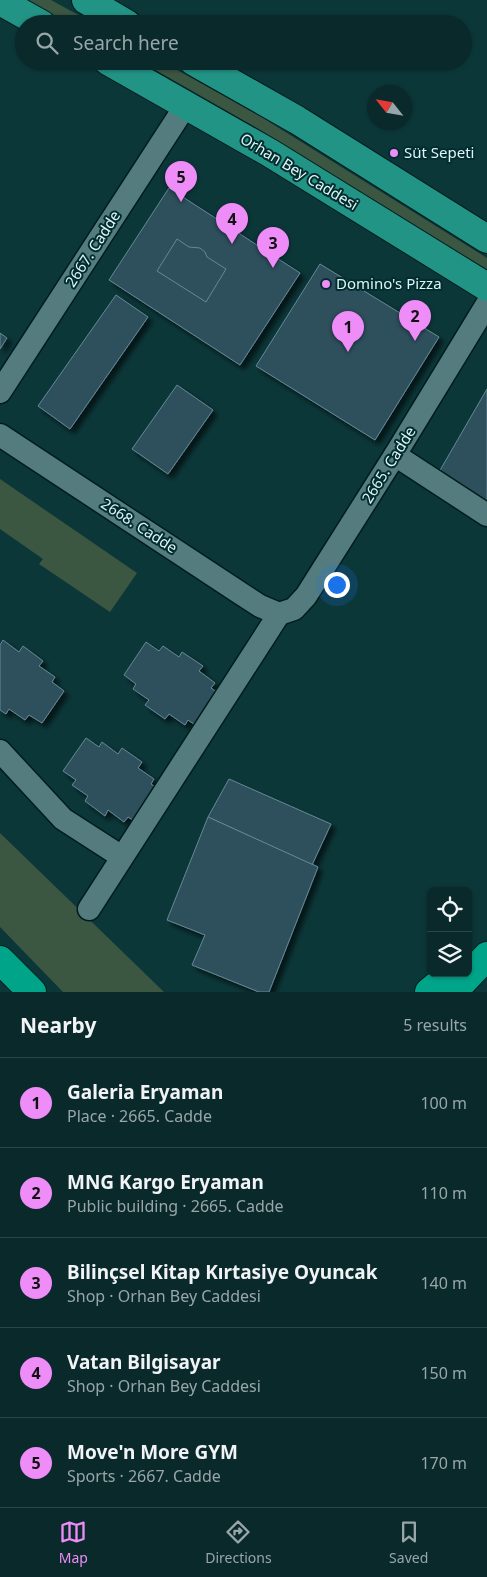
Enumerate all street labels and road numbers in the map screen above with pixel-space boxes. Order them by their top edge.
street label: Orhan Bey Caddesi [237,128,362,214]
street label: 2667. Cadde [60,207,124,290]
street label: 2665. Cadde [357,422,420,507]
street label: 2668. Cadde [98,493,181,557]

